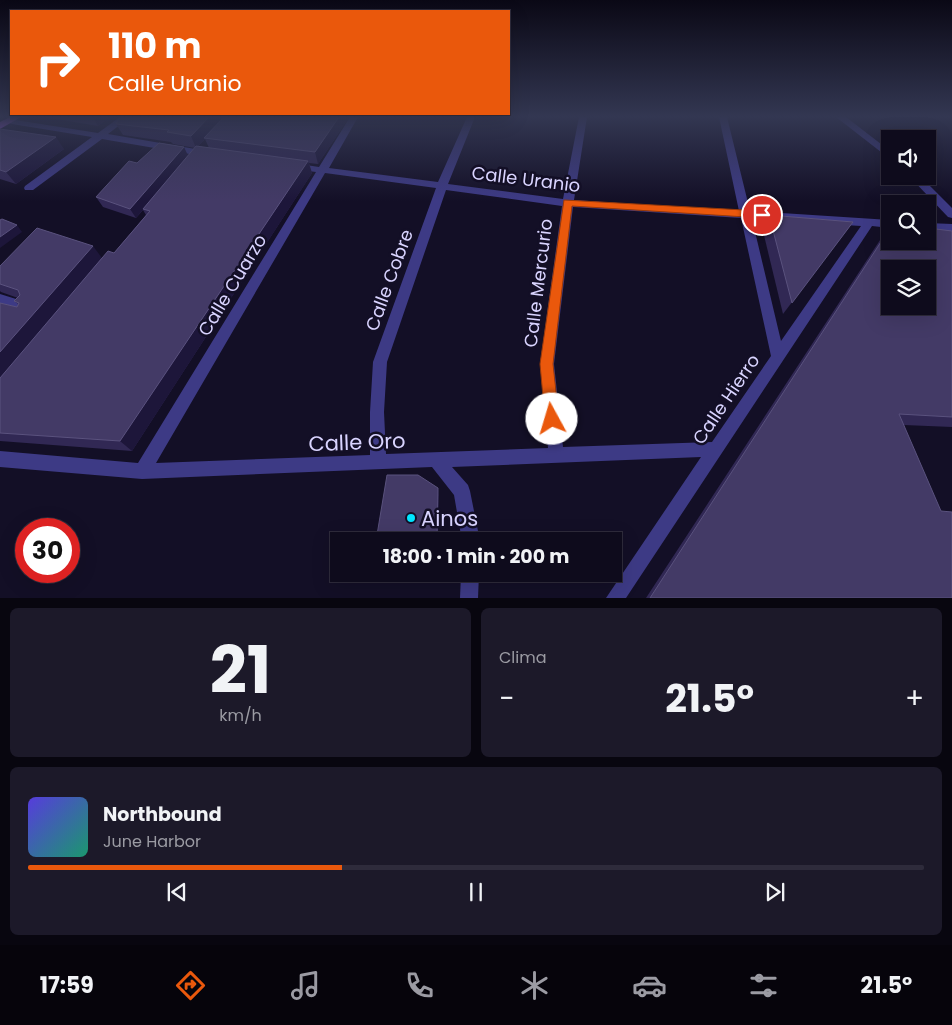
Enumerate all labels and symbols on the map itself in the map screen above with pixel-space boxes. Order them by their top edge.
street label: Calle Uranio [470,160,582,198]
pin [741,194,783,236]
street label: Calle Mercurio [518,217,558,349]
street label: Calle Cobre [359,226,419,334]
street label: Calle Cuarzo [192,229,272,341]
street label: Calle Hierro [687,349,765,449]
position arrow [525,392,577,444]
street label: Calle Oro [308,426,406,458]
place label: Ainos [421,504,478,533]
marker: Ainos [405,512,417,524]
speed limit sign: 30 [15,518,80,583]

